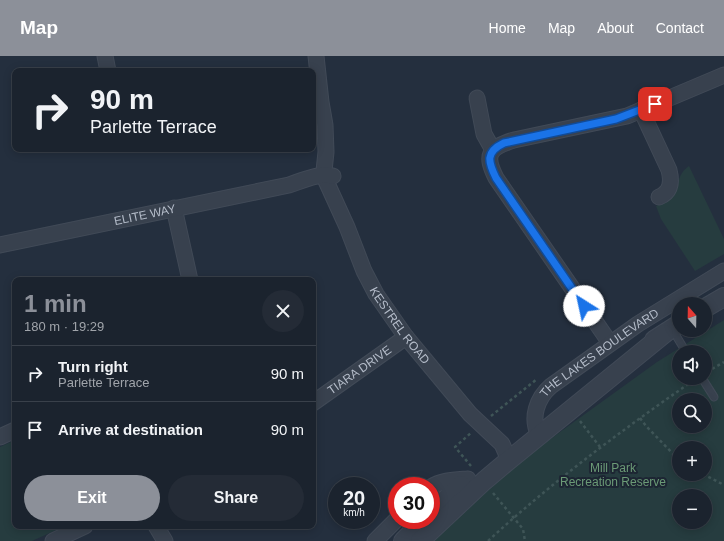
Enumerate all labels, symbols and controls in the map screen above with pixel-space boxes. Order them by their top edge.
text: Map [20,17,58,38]
text: Home [489,20,526,36]
text: Map [548,20,575,36]
text: About [597,20,634,36]
text: Contact [656,20,704,36]
icon: right [24,84,76,136]
text: 90 m [90,84,154,115]
pin [638,87,672,121]
icon: arrive [644,93,666,115]
text: Parlette Terrace [90,117,217,137]
street label: ELITE WAY [113,202,177,228]
street label: KESTREL ROAD [367,285,433,367]
position arrow [563,285,605,327]
text: 1 min [24,290,87,317]
button: close [262,290,304,332]
north arrow [672,297,712,337]
map controls [672,297,712,529]
street label: THE LAKES BOULEVARD [537,306,662,400]
text: 180 m · 19:29 [24,319,104,334]
street label: TIARA DRIVE [325,343,394,397]
button: sound [672,345,712,385]
text: Turn right [58,358,128,375]
icon: right [24,363,46,385]
text: 90 m [271,365,304,382]
text: Parlette Terrace [58,375,150,390]
button: search [672,393,712,433]
icon: arrive [24,419,46,441]
text: Arrive at destination [58,421,203,438]
text: 90 m [271,421,304,438]
button: + [672,441,712,481]
park label: Mill Park Recreation Reserve [560,461,666,489]
button: Exit [24,475,160,521]
button: Share [168,475,304,521]
speed limit sign: 30 [388,477,440,529]
text: 20 [343,487,365,509]
button: − [672,489,712,529]
text: km/h [343,507,365,518]

